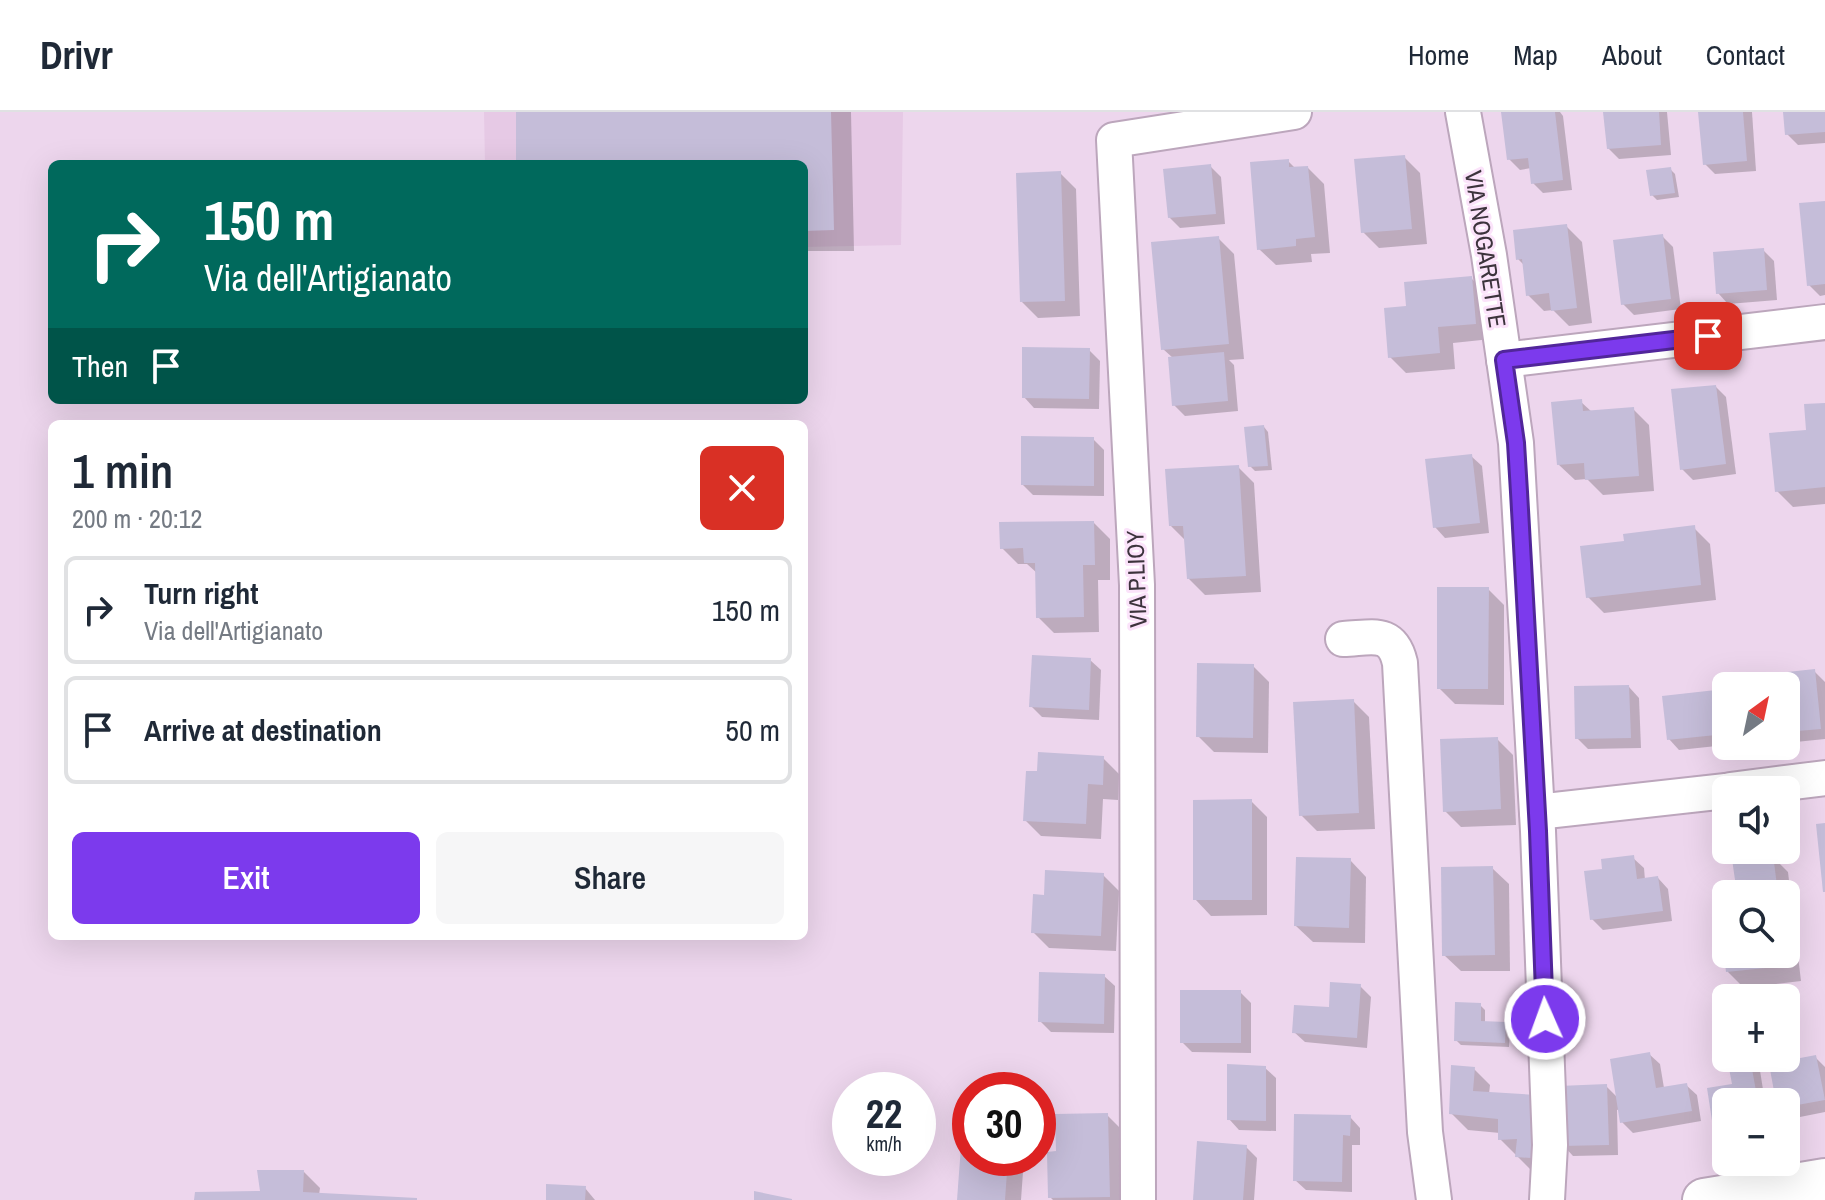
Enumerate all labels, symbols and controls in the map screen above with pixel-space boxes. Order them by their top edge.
text: Drivr [40,30,113,81]
text: Home [1408,36,1469,74]
text: Map [1513,36,1558,74]
text: About [1602,36,1662,74]
text: Contact [1706,36,1785,74]
street label: VIA NOGARETTE [1458,168,1514,330]
text: 150 m [204,182,334,257]
icon: right [72,192,176,296]
text: Via dell'Artigianato [204,254,452,302]
pin [1674,302,1742,370]
icon: arrive [1686,314,1730,358]
icon: arrive [144,344,188,388]
text: Then [72,346,128,386]
text: 1 min [72,438,173,503]
button: close [700,446,784,530]
text: 200 m · 20:12 [72,501,202,536]
street label: VIA P.LIOY [1118,530,1154,628]
text: Turn right [144,573,258,613]
icon: right [76,588,120,632]
text: 150 m [712,590,780,630]
text: Via dell'Artigianato [144,613,323,648]
north arrow [1712,672,1800,760]
map controls [1712,672,1800,1176]
icon: arrive [76,708,120,752]
text: Arrive at destination [144,710,382,750]
text: 50 m [725,710,780,750]
button: sound [1712,776,1800,864]
button: Exit [72,832,420,924]
button: Share [436,832,784,924]
button: search [1712,880,1800,968]
position arrow [1503,977,1587,1061]
button: + [1712,984,1800,1072]
speed limit sign: 30 [952,1072,1056,1176]
text: 22 [866,1087,902,1140]
button: − [1712,1088,1800,1176]
text: km/h [866,1130,902,1157]

